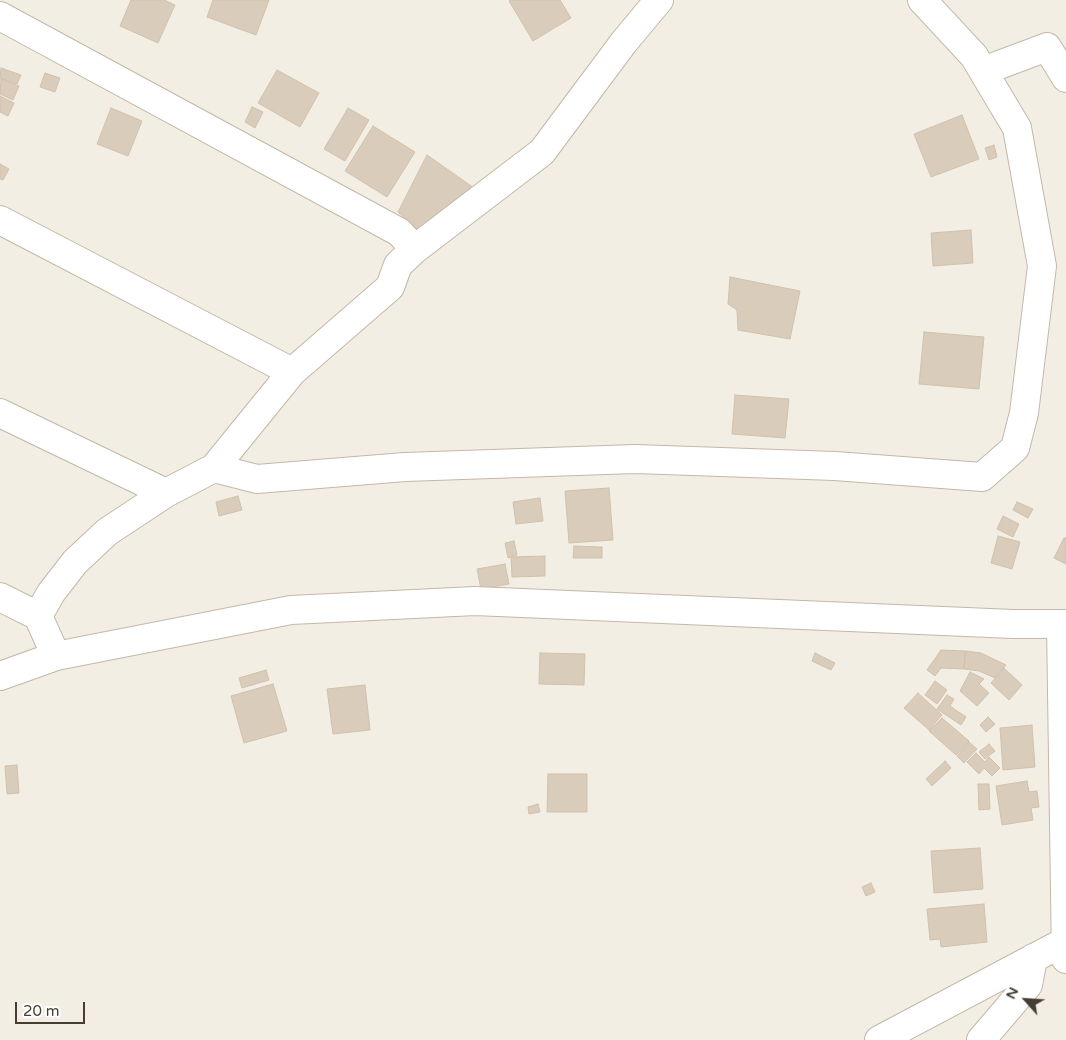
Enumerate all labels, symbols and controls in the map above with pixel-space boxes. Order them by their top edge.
north arrow [1001,975,1051,1025]
text: N [1002,984,1022,1002]
scale bar [18,992,88,1024]
text: 20 m [23,1002,60,1020]

